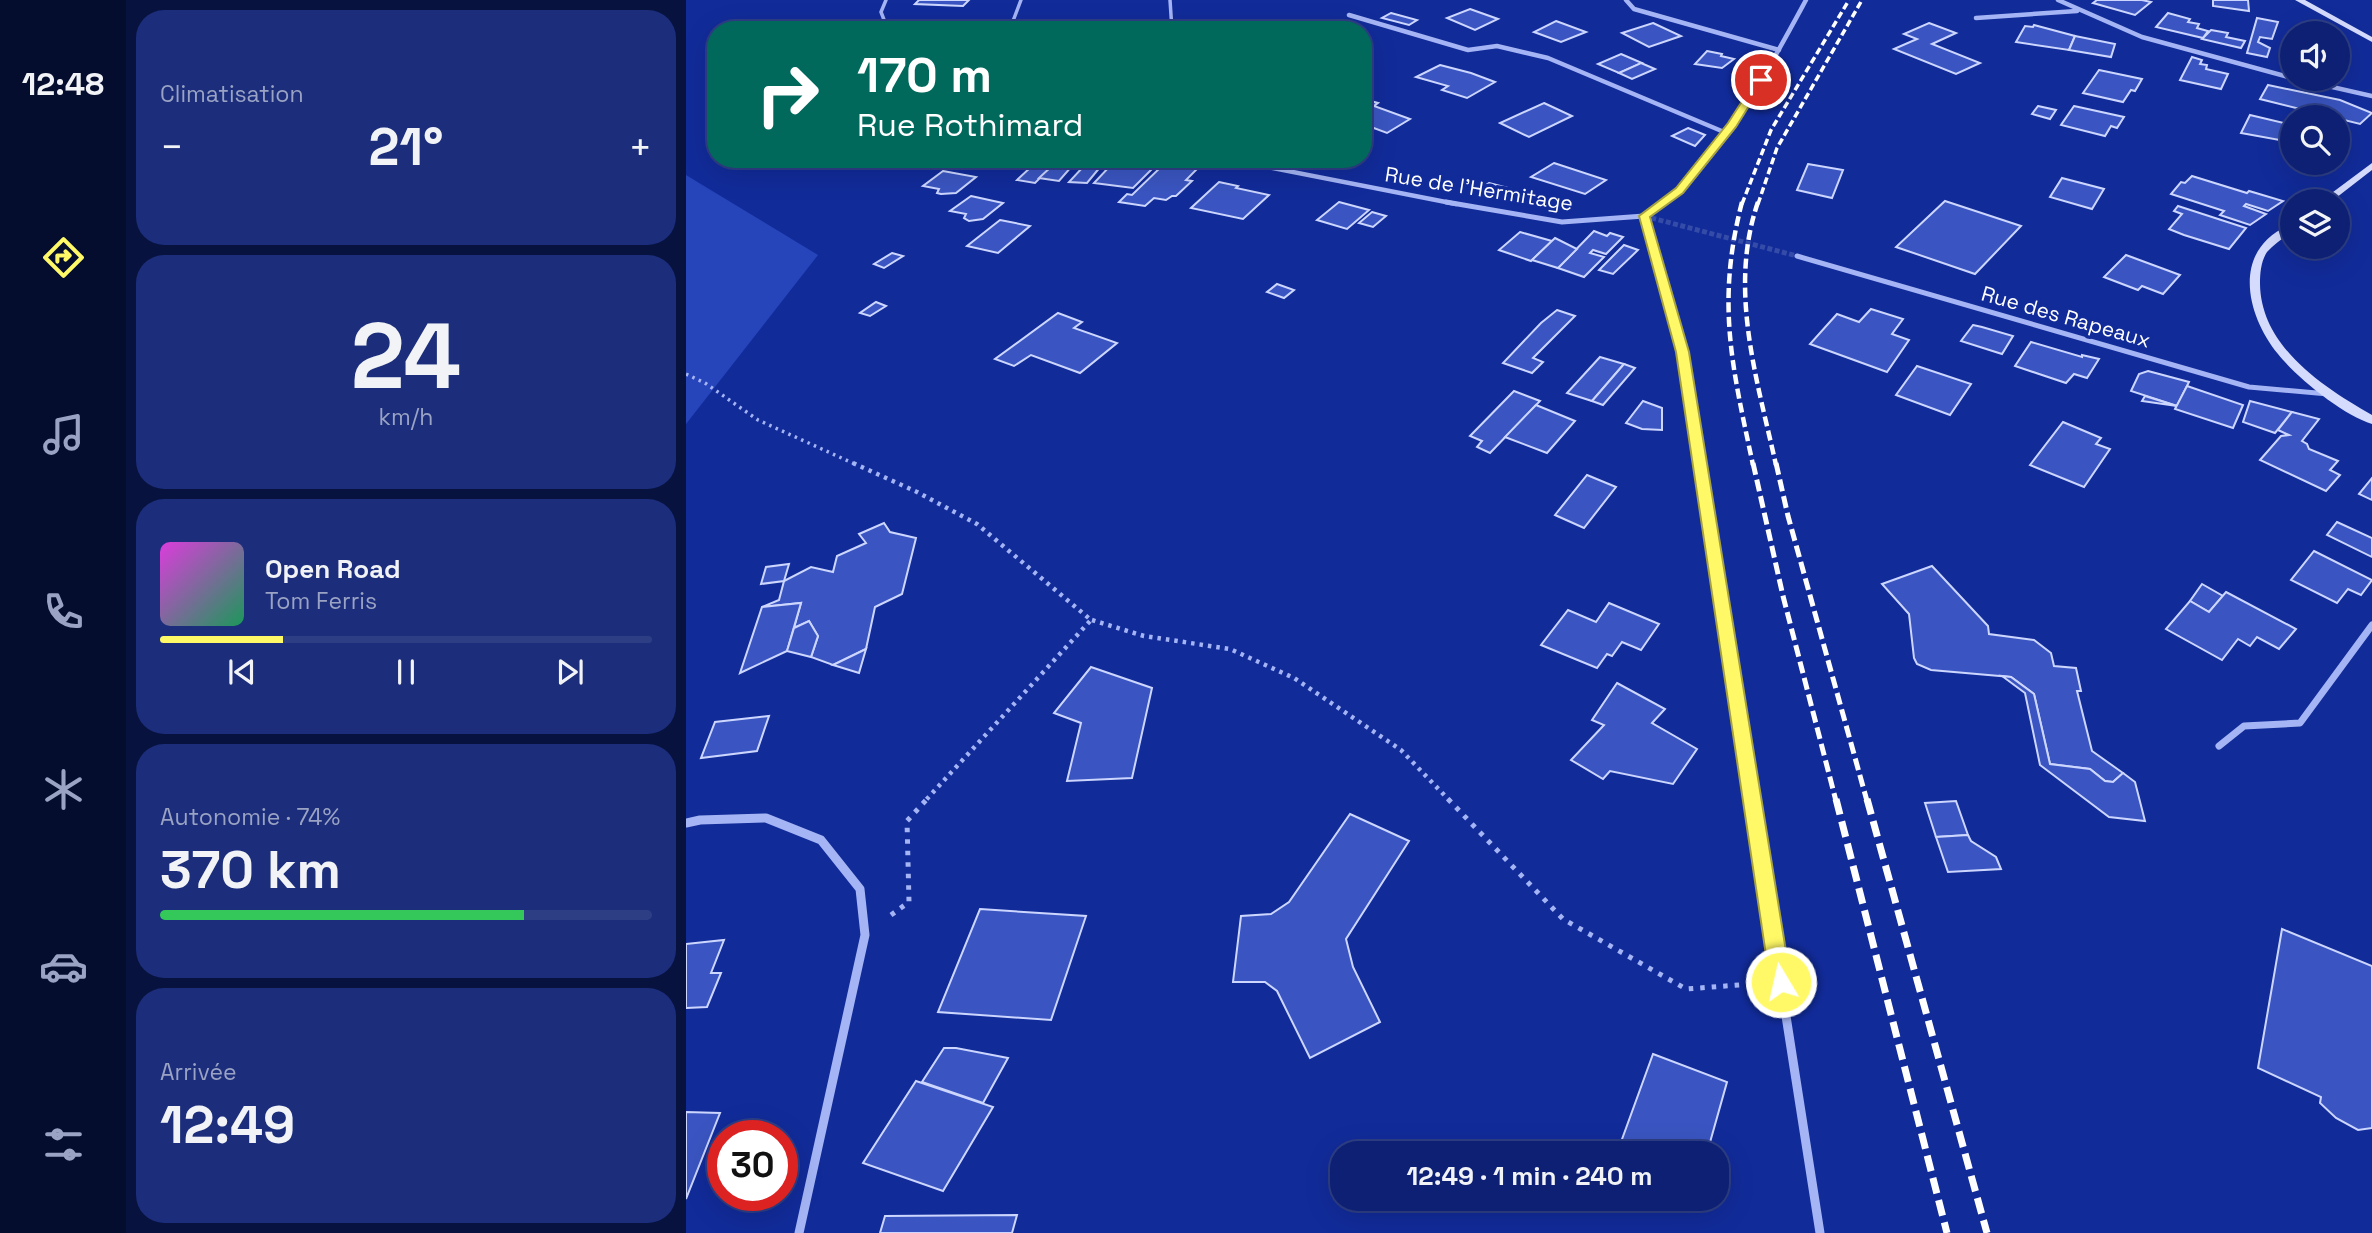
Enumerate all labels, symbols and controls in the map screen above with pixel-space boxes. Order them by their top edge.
map controls [2280,21,2350,259]
button: sound [2280,21,2350,91]
text: 170 m [857,44,992,106]
icon: right [742,49,833,140]
pin [1731,50,1791,110]
icon: arrive [1742,61,1780,99]
text: 12:48 [22,64,104,104]
text: Climatisation [160,79,304,109]
text: Rue Rothimard [857,105,1083,145]
button: search [2280,105,2350,175]
text: 21° [369,114,443,180]
text: − [160,123,184,171]
text: + [628,123,652,171]
street label: Rue de l'Hermitage [1383,160,1575,217]
button: layers [2280,189,2350,259]
icon: directions [39,233,88,282]
street label: Rue des Rapeaux [1978,279,2154,354]
text: 24 [351,298,461,415]
text: km/h [379,402,433,432]
icon: music [39,410,88,459]
text: Open Road [265,552,401,586]
text: Tom Ferris [265,586,377,616]
icon: phone [39,587,88,636]
icon: previous [223,653,261,691]
icon: pause [387,653,425,691]
icon: next [551,653,589,691]
icon: climate [39,765,88,814]
text: Autonomie · 74% [160,802,340,832]
text: 370 km [160,837,341,903]
icon: car [39,942,88,991]
position arrow [1744,945,1818,1019]
text: Arrivée [160,1057,237,1087]
text: 12:49 [160,1092,295,1158]
icon: filters [39,1120,88,1169]
speed limit sign: 30 [707,1120,798,1211]
text: 12:49 · 1 min · 240 m [1406,1159,1653,1193]

